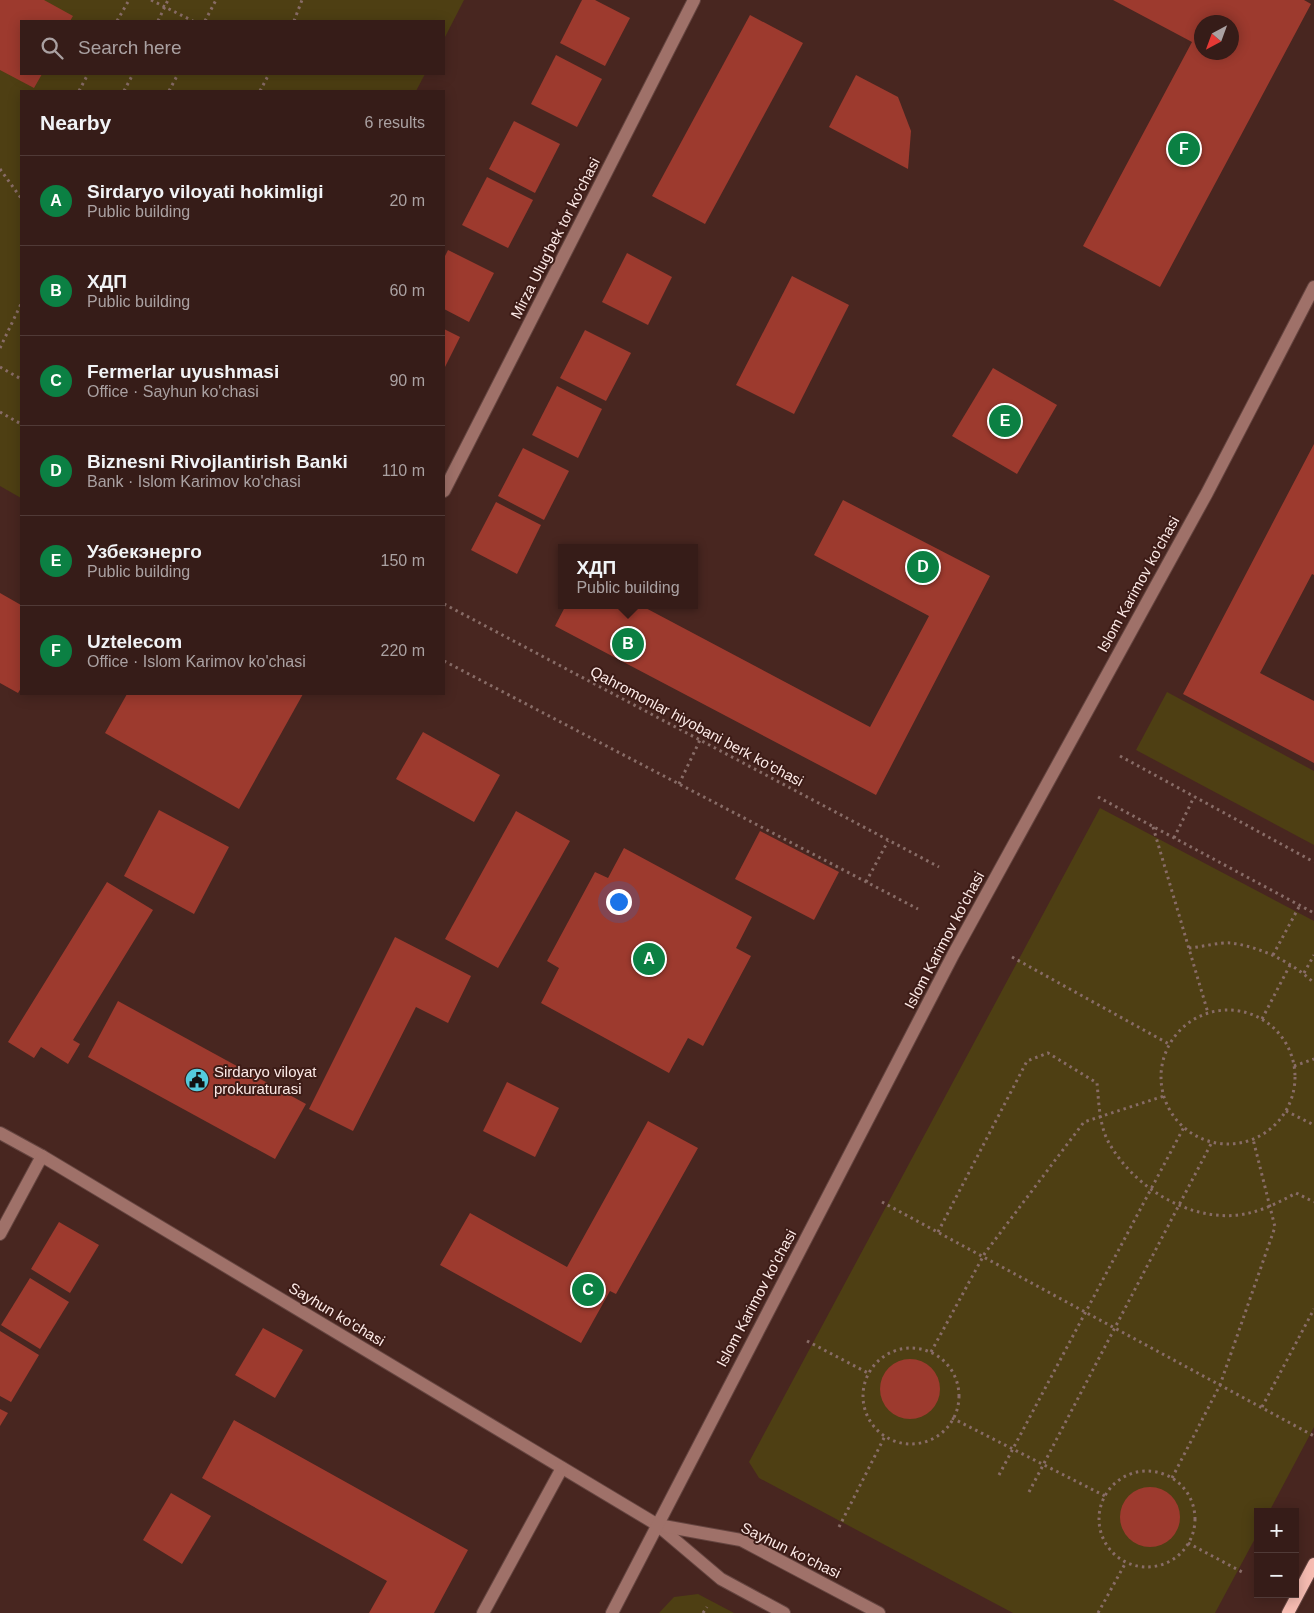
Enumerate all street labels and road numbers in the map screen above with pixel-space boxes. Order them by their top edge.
street label: Mirza Ulug'bek tor ko'chasi [507,155,603,321]
street label: Islom Karimov ko'chasi [1093,513,1183,655]
street label: Qahromonlar hiyobani berk ko'chasi [588,662,806,790]
street label: Islom Karimov ko'chasi [901,868,987,1012]
street label: Islom Karimov ko'chasi [713,1226,799,1370]
street label: Sayhun ko'chasi [286,1279,388,1349]
street label: Sayhun ko'chasi [738,1519,844,1581]

